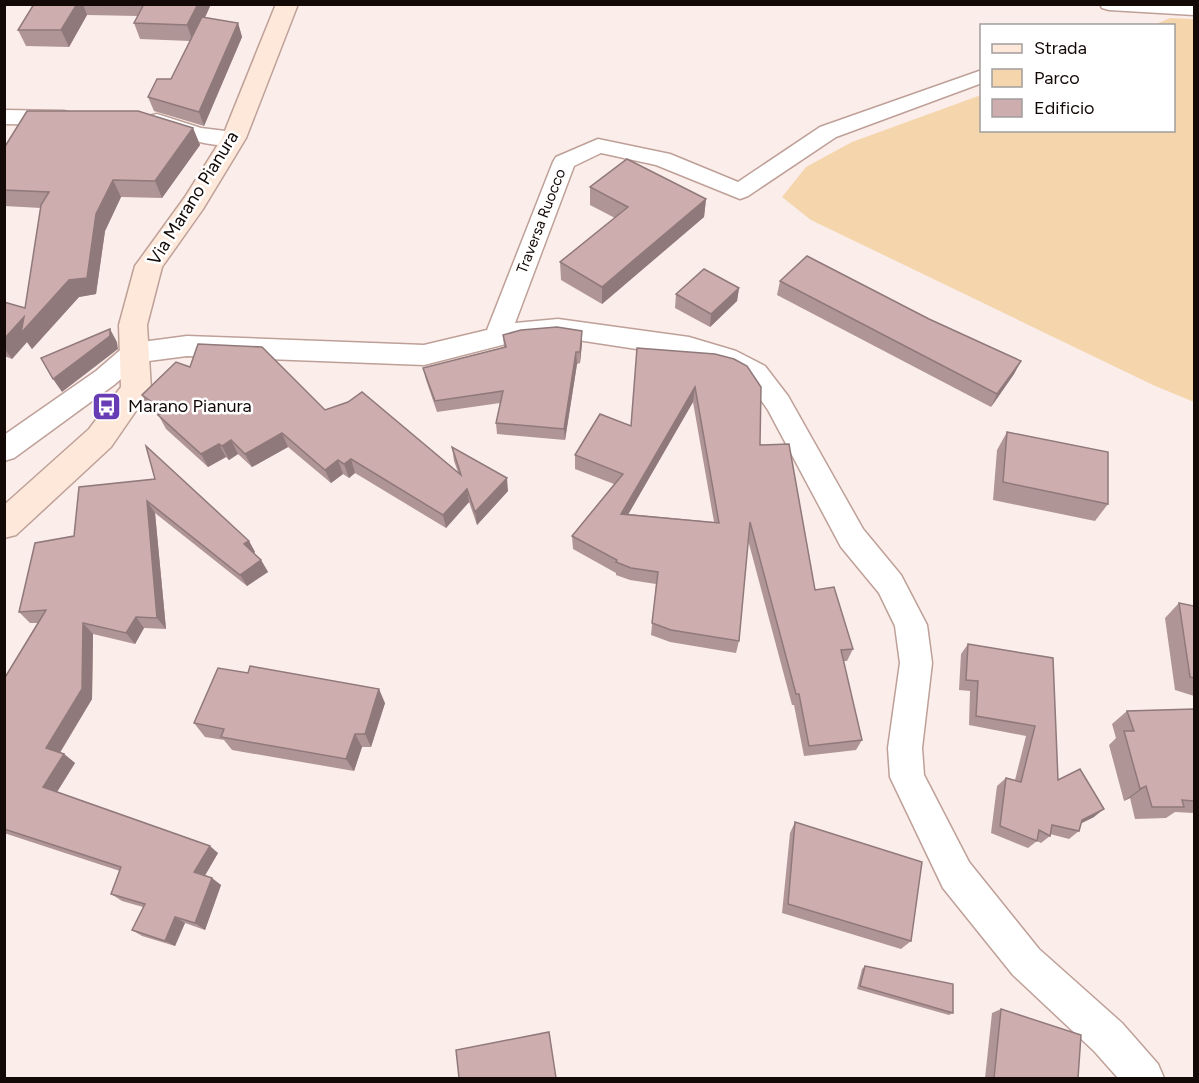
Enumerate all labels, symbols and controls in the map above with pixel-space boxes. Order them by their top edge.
legend [980,24,1175,132]
text: Strada [1034,37,1087,59]
text: Parco [1034,67,1080,89]
text: Edificio [1034,97,1095,119]
street label: Via Marano Pianura [143,127,243,269]
street label: Traversa Ruocco [513,166,569,276]
bus stop icon: Marano Pianura [91,390,123,422]
place label: Marano Pianura [128,395,252,417]

